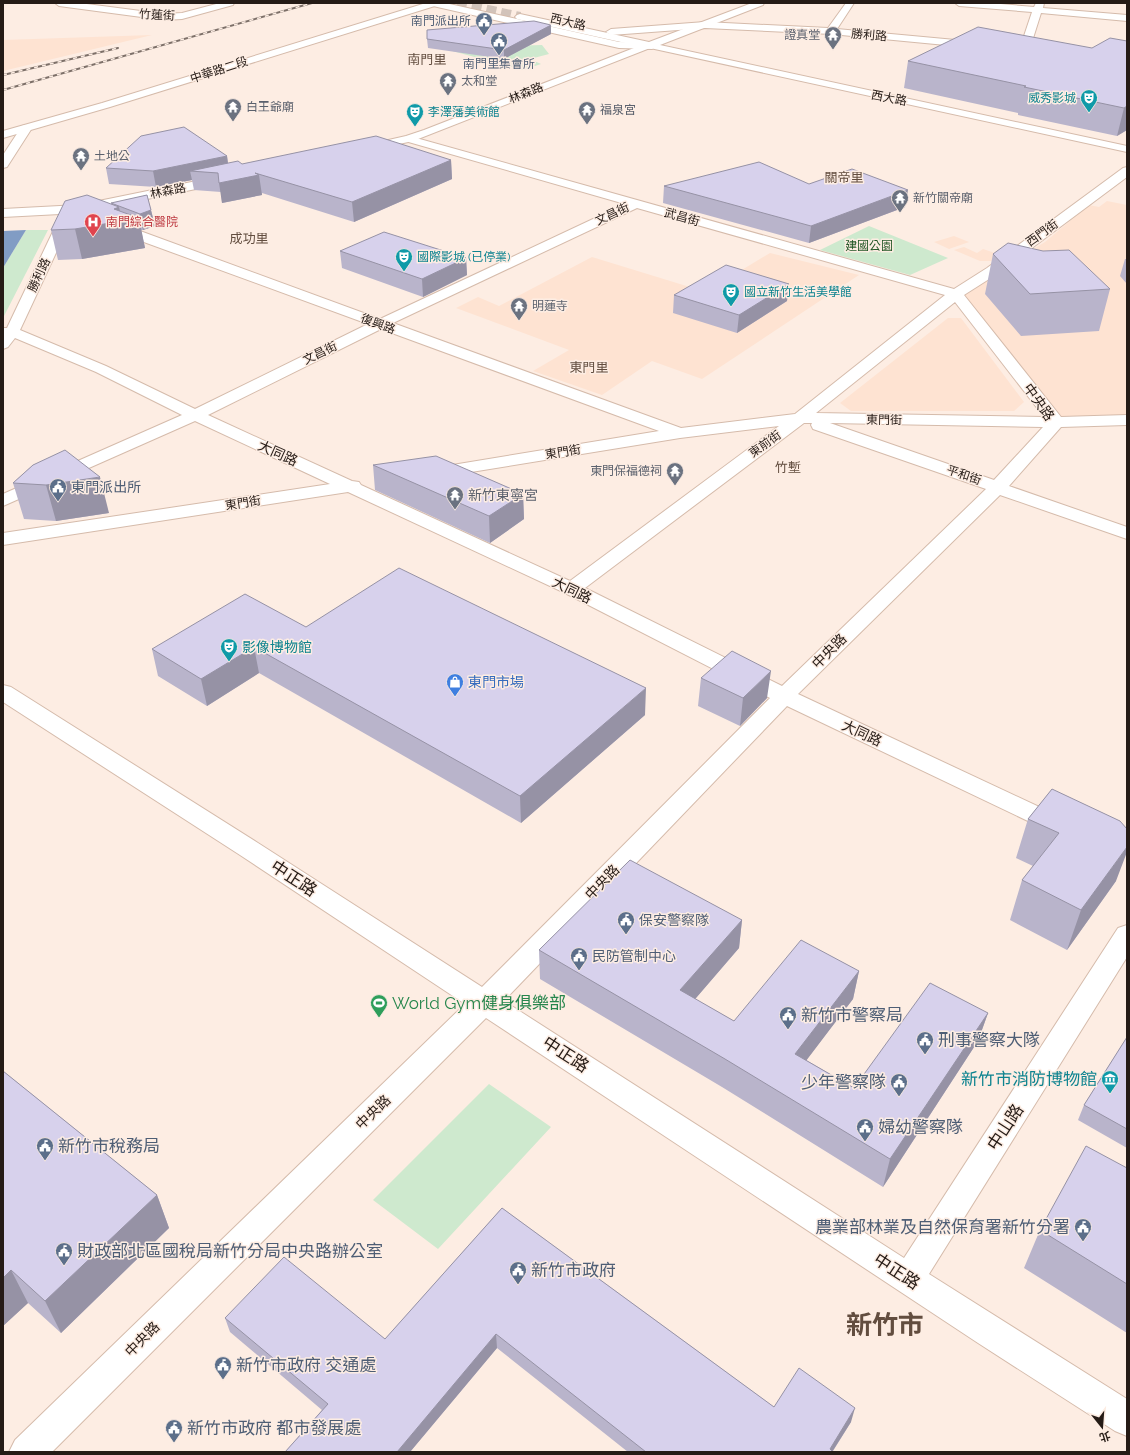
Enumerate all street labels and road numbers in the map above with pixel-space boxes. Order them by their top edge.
street label: 竹蓮街 [139,7,175,23]
street label: 西大路 [549,11,587,33]
street label: 勝利路 [850,26,888,44]
street label: 中華路二段 [188,54,250,86]
street label: 林森路 [507,80,545,106]
street label: 西大路 [870,88,908,108]
street label: 林森路 [149,181,187,201]
street label: 文昌街 [593,200,631,228]
street label: 武昌街 [663,205,701,229]
street label: 西門街 [1023,217,1061,249]
street label: 勝利路 [25,256,53,294]
street label: 復興路 [359,311,397,337]
street label: 文昌街 [301,339,339,367]
street label: 中央路 [1020,380,1058,424]
street label: 東門街 [866,413,902,427]
street label: 東前街 [746,428,784,460]
street label: 大同路 [256,437,300,469]
street label: 東門街 [544,442,582,462]
street label: 平和街 [945,463,983,487]
street label: 東門街 [224,493,262,513]
street label: 大同路 [550,574,594,606]
street label: 中央路 [808,630,850,672]
street label: 大同路 [840,717,884,749]
street label: 中正路 [267,856,321,900]
street label: 中央路 [582,861,622,903]
street label: 中正路 [539,1032,593,1076]
street label: 中央路 [352,1092,394,1132]
street label: 中山路 [983,1100,1027,1154]
street label: 中正路 [870,1249,924,1293]
street label: 中央路 [121,1318,163,1360]

